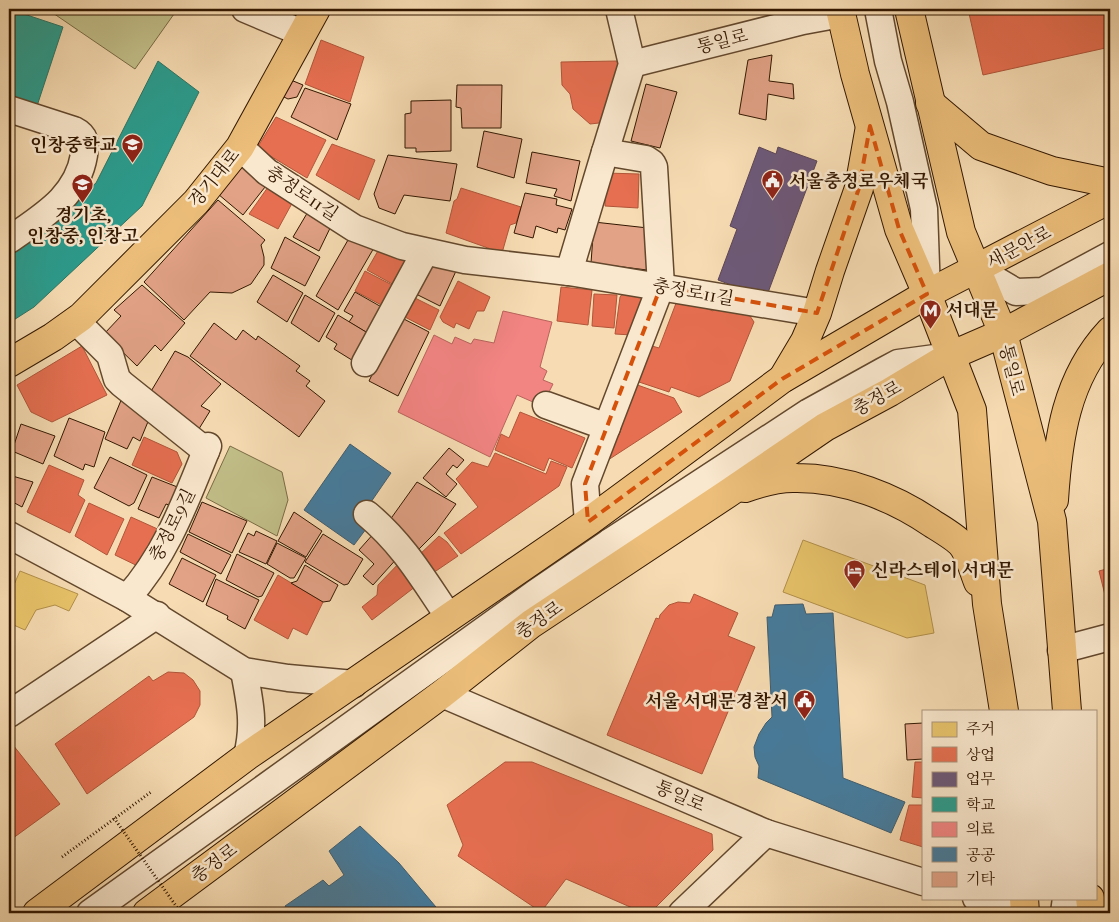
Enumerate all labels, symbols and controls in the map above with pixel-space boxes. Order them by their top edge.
street label: 통일로 [694,25,750,58]
school or university icon: 인창중학교 [121,133,145,164]
place label: 인창중학교 [30,135,118,156]
street label: 경기대로 [184,145,244,212]
street label: 충정로11길 [262,162,342,225]
public building icon: 서울충정로우체국 [761,169,785,200]
place label: 서울충정로우체국 [789,171,929,192]
school or university icon: 경기초, 인창중, 인창고 [71,173,95,204]
place label: 경기초, 인창중, 인창고 [27,205,140,247]
street label: 새문안로 [984,222,1055,273]
street label: 충정로11길 [651,275,735,310]
metro station icon: 서대문 [918,298,942,329]
place label: 서대문 [946,300,999,321]
street label: 통일로 [995,342,1028,398]
street label: 충정로 [849,377,905,420]
street label: 충정로9길 [145,485,200,565]
hotel icon: 신라스테이 서대문 [843,558,867,589]
place label: 신라스테이 서대문 [871,560,1015,581]
street label: 충정로 [512,597,567,644]
public building icon: 서울 서대문경찰서 [792,689,816,720]
place label: 서울 서대문경찰서 [645,691,788,712]
legend [922,710,1096,900]
text: 주거 [966,720,995,738]
text: 상업 [966,746,995,764]
text: 업무 [966,770,995,788]
street label: 통일로 [652,777,708,816]
text: 학교 [966,796,995,814]
text: 의료 [966,820,995,838]
street label: 충정로 [187,839,241,887]
text: 공공 [966,846,995,864]
text: 기타 [966,870,995,888]

